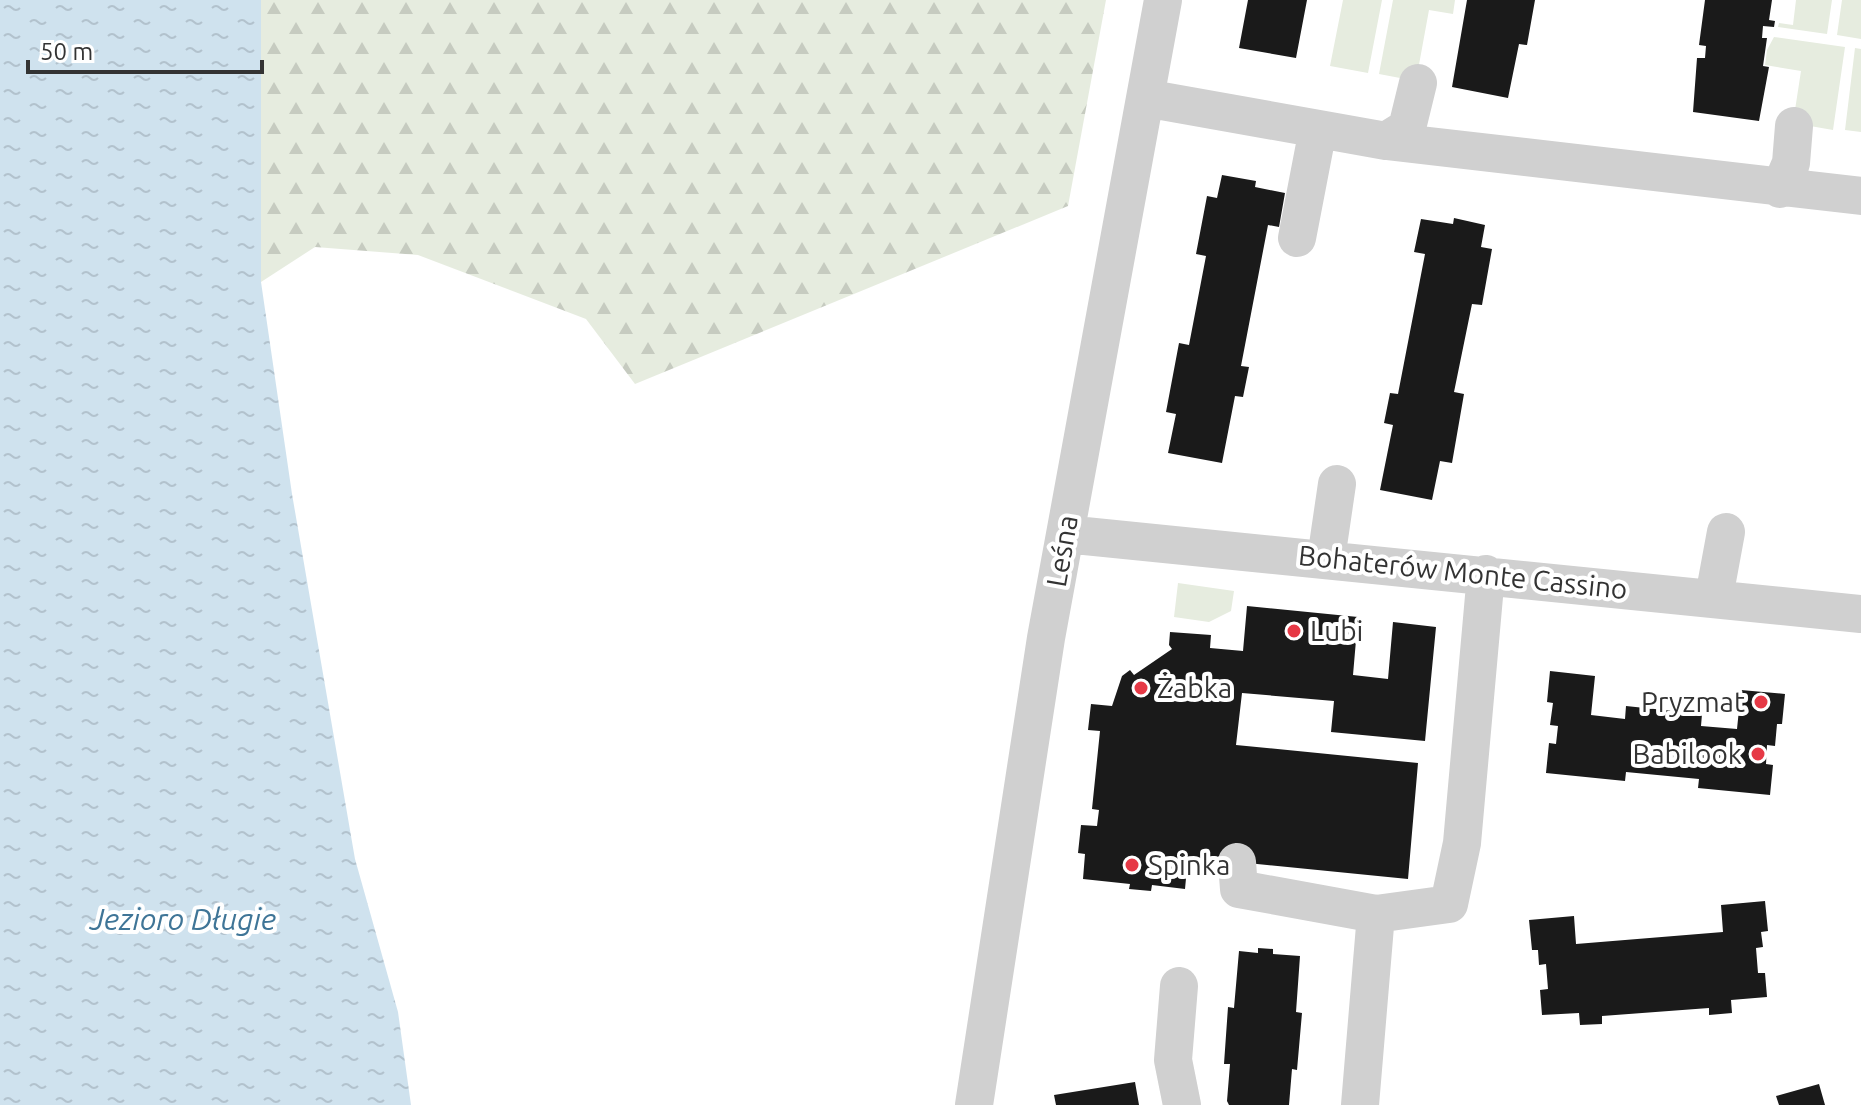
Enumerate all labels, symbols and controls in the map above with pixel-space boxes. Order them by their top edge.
scale bar [28,24,262,74]
text: 50 m [40,38,93,65]
street label: Leśna [1040,513,1083,589]
street label: Bohaterów Monte Cassino [1297,539,1629,604]
place label: Lubi [1310,615,1363,646]
marker: Lubi [1285,622,1303,640]
place label: Żabka [1157,672,1232,703]
marker: Żabka [1132,679,1150,697]
place label: Pryzmat [1641,686,1745,717]
marker: Pryzmat [1752,693,1770,711]
place label: Babilook [1632,738,1742,769]
marker: Babilook [1749,745,1767,763]
place label: Spinka [1148,849,1230,880]
marker: Spinka [1123,856,1141,874]
water label: Jezioro Długie [88,902,276,936]

